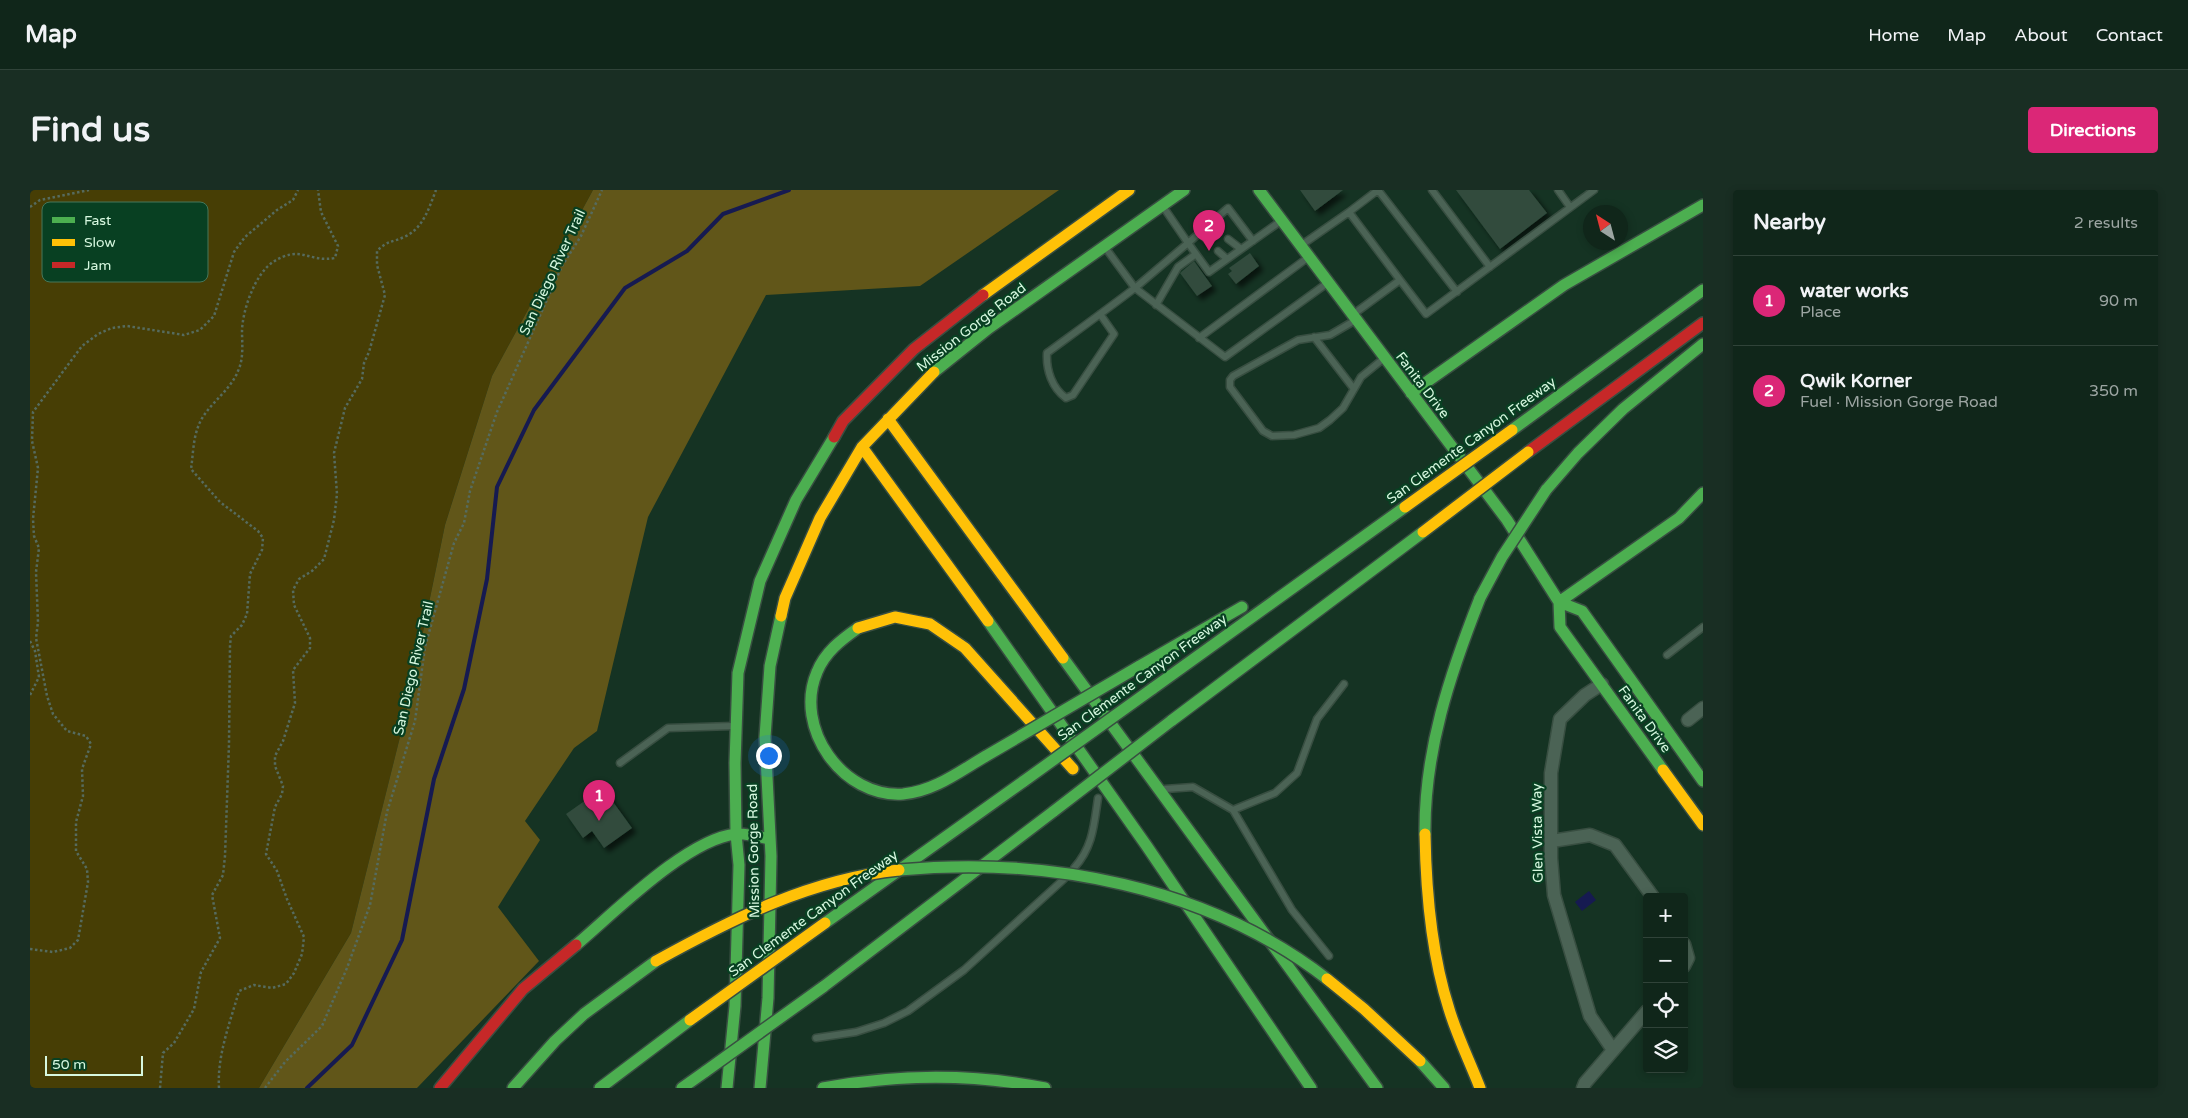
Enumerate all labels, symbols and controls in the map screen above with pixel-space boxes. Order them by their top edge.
text: Map [25,20,77,49]
text: Home [1868,24,1919,46]
text: Map [1947,24,1986,46]
text: About [2014,24,2068,46]
text: Contact [2096,24,2163,46]
button: Directions [2028,107,2158,153]
text: Find us [30,109,150,151]
legend [42,202,208,282]
north arrow [1583,205,1628,250]
street label: San Diego River Trail [516,207,589,338]
pin: 2 [1193,210,1225,251]
text: Nearby [1753,210,1826,235]
text: Fast [84,212,112,229]
text: 2 results [2074,213,2138,233]
text: Slow [84,234,116,251]
text: Jam [84,257,111,274]
street label: Mission Gorge Road [913,279,1029,375]
text: water works [1800,280,1909,302]
text: 1 [1764,291,1774,311]
text: 90 m [2099,291,2138,311]
text: Place [1800,302,1841,322]
street label: Fanita Drive [1392,349,1453,422]
text: Qwik Korner [1800,370,1912,392]
street label: San Clemente Canyon Freeway [1383,373,1560,508]
text: 2 [1764,381,1774,401]
text: 350 m [2089,381,2138,401]
text: Fuel · Mission Gorge Road [1800,392,1998,412]
street label: San Diego River Trail [390,599,437,737]
street label: San Clemente Canyon Freeway [1054,610,1231,745]
street label: Fanita Drive [1615,682,1675,756]
your location [756,743,782,769]
pin: 1 [583,780,615,821]
street label: Glen Vista Way [1528,783,1547,883]
street label: Mission Gorge Road [744,784,763,918]
street label: San Clemente Canyon Freeway [725,846,902,981]
map controls [1643,893,1688,1073]
button: + [1643,893,1688,938]
button: − [1643,938,1688,983]
button: locate [1643,983,1688,1028]
button: layers [1643,1028,1688,1073]
scale bar [45,1053,142,1076]
text: 50 m [52,1056,86,1073]

